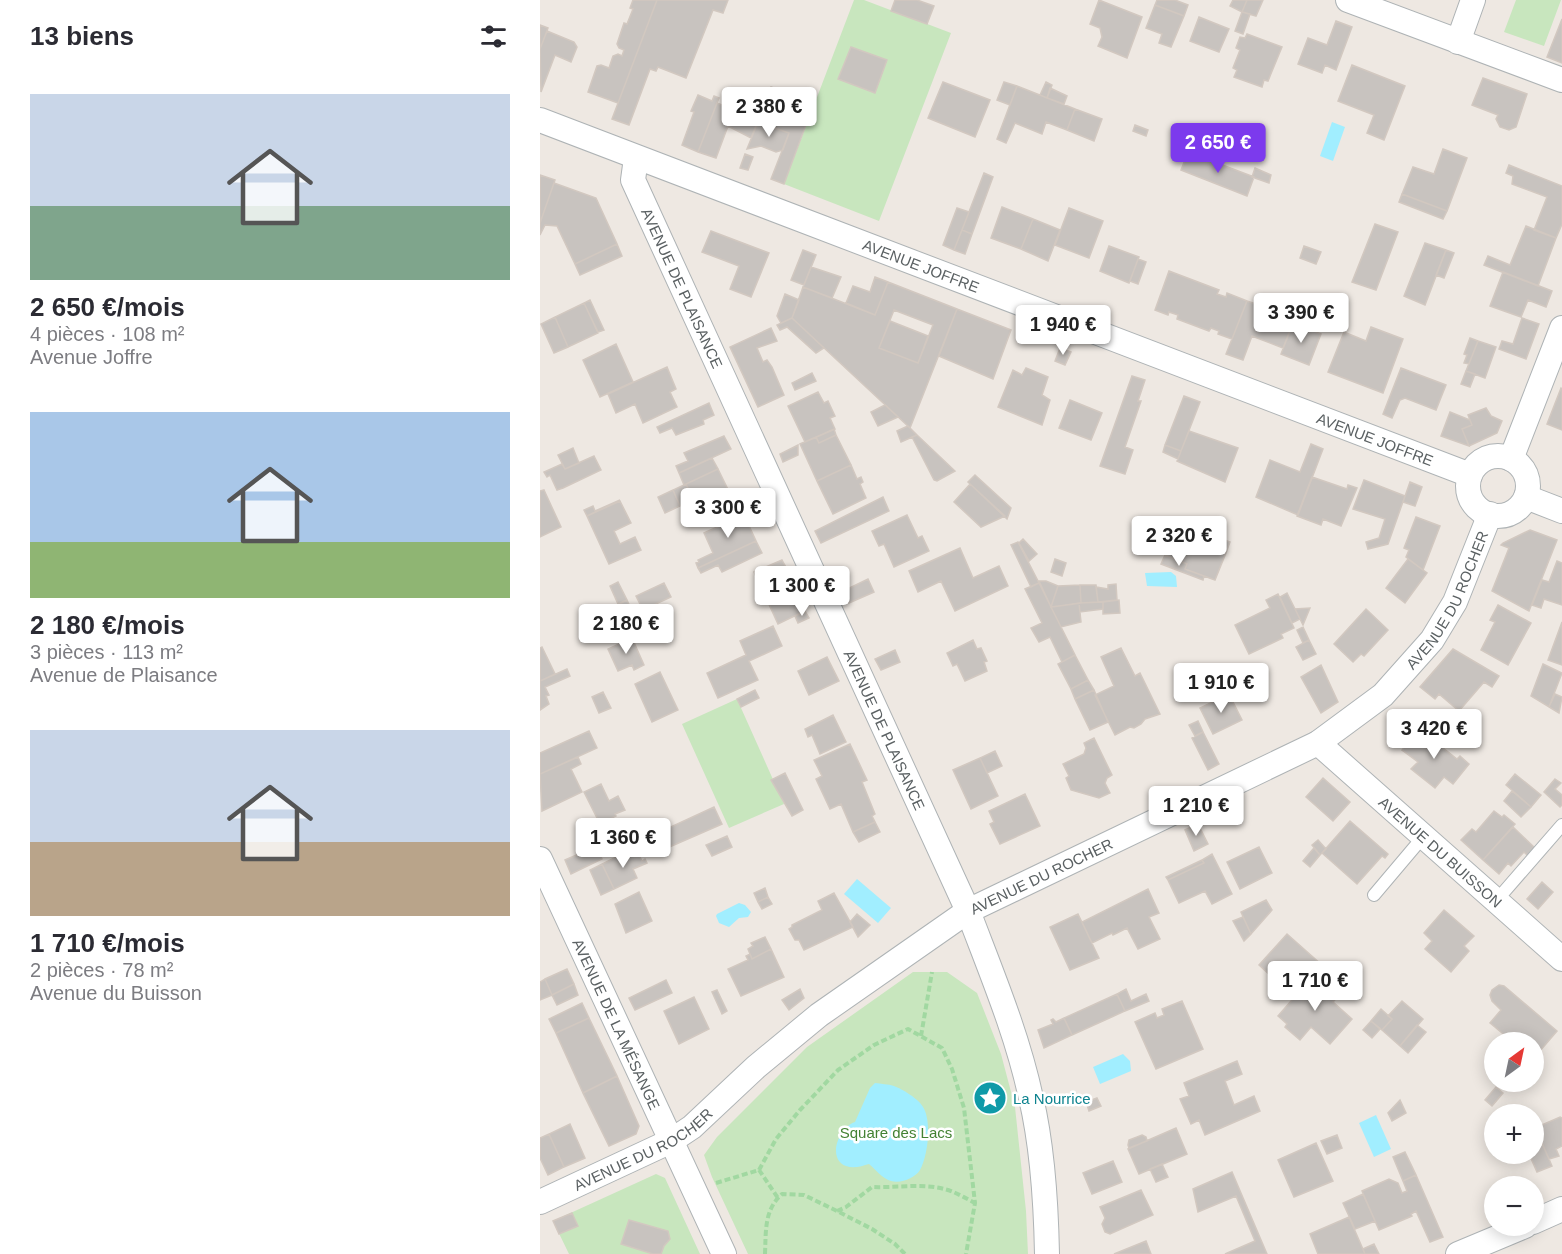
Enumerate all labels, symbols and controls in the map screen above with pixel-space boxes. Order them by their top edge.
icon: filters [477,20,510,53]
text: 13 biens [30,21,134,51]
pin: 2 380 € [714,87,824,138]
text: 2 380 € [736,95,802,117]
pin: 2 650 € [1163,123,1273,174]
text: 2 650 € [1185,131,1251,153]
icon: home [216,133,324,241]
street label: AVENUE DE PLAISANCE [638,205,726,371]
street label: AVENUE JOFFRE [861,236,982,295]
text: 2 650 €/mois [30,292,185,322]
pin: 3 390 € [1246,293,1356,344]
text: 3 390 € [1268,301,1334,323]
pin: 1 940 € [1008,305,1118,356]
text: 1 940 € [1030,313,1096,335]
text: 4 pièces · 108 m² [30,323,185,345]
text: Avenue Joffre [30,346,153,368]
street label: AVENUE JOFFRE [1315,409,1436,469]
icon: home [216,451,324,559]
pin: 3 300 € [673,488,783,539]
text: 3 300 € [695,496,761,518]
pin: 2 320 € [1124,516,1234,567]
text: 2 320 € [1146,524,1212,546]
street label: AVENUE DU ROCHER [1402,528,1491,672]
pin: 1 300 € [747,566,857,617]
text: 1 300 € [769,574,835,596]
pin: 2 180 € [571,604,681,655]
text: 2 180 €/mois [30,610,185,640]
text: 2 180 € [593,612,659,634]
text: 3 pièces · 113 m² [30,641,183,663]
street label: AVENUE DE PLAISANCE [841,647,929,812]
pin: 1 910 € [1166,663,1276,714]
text: Avenue de Plaisance [30,664,218,686]
text: 1 910 € [1188,671,1254,693]
pin: 3 420 € [1379,709,1489,760]
text: 3 420 € [1401,717,1467,739]
icon: home [216,769,324,877]
pin: 1 210 € [1141,786,1251,837]
street label: AVENUE DU BUISSON [1376,793,1506,911]
text: 1 210 € [1163,794,1229,816]
pin: 1 360 € [568,818,678,869]
text: 1 360 € [590,826,656,848]
street label: AVENUE DU ROCHER [967,834,1115,917]
text: 1 710 €/mois [30,928,185,958]
street label: AVENUE DE LA MÉSANGE [570,936,664,1112]
text: 2 pièces · 78 m² [30,959,173,981]
pin: 1 710 € [1260,961,1370,1012]
text: 1 710 € [1282,969,1348,991]
text: Avenue du Buisson [30,982,202,1004]
north arrow [1484,1032,1544,1092]
map controls [1484,1032,1544,1236]
place icon: La Nourrice [972,1080,1008,1116]
place label: La Nourrice [1013,1090,1091,1107]
street label: AVENUE DU ROCHER [571,1104,716,1194]
button: + [1484,1104,1544,1164]
park label: Square des Lacs [840,1124,952,1141]
button: − [1484,1176,1544,1236]

